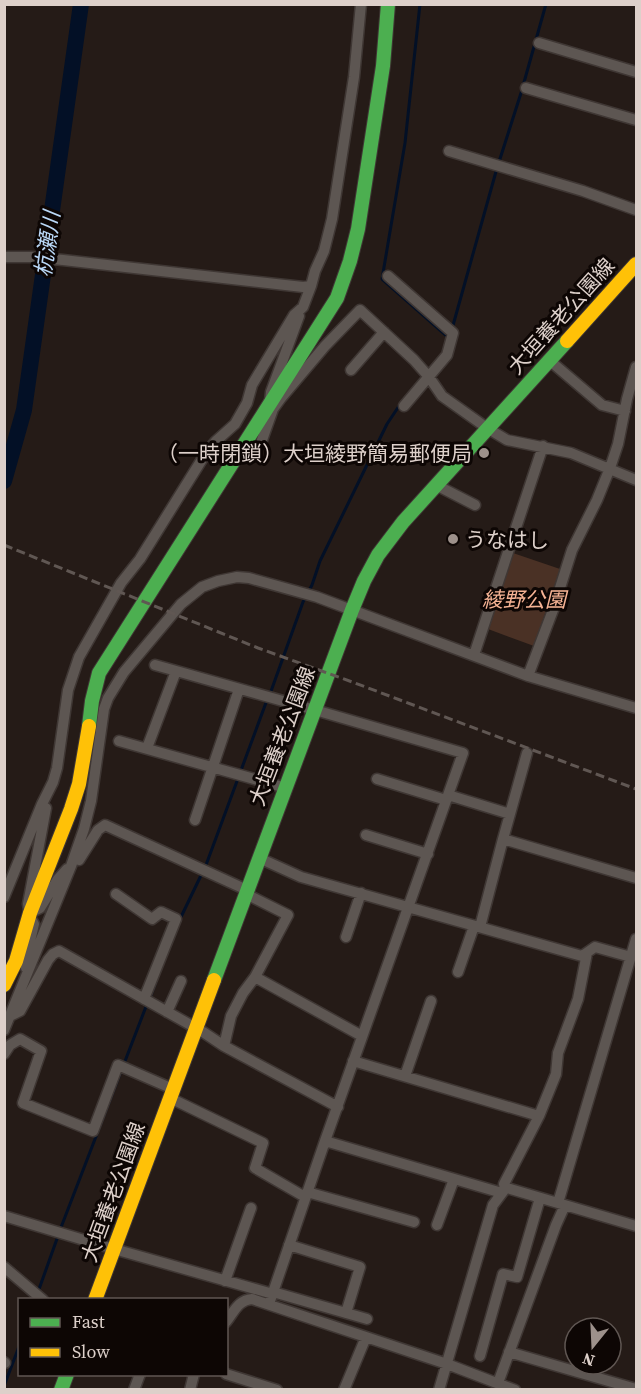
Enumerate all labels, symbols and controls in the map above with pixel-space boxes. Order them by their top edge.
water label: 杭瀬川 [28,207,67,279]
street label: 大垣養老公園線 [501,252,621,380]
place label: （一時閉鎖）大垣綾野簡易郵便局 [157,439,472,468]
marker: （一時閉鎖）大垣綾野簡易郵便局 [477,446,491,460]
place label: うなはし [465,525,549,554]
marker: うなはし [446,532,460,546]
park label: 綾野公園 [482,585,569,614]
street label: 大垣養老公園線 [242,662,322,810]
street label: 大垣養老公園線 [74,1118,152,1266]
legend [18,1298,228,1376]
text: Fast [72,1309,105,1334]
north arrow [563,1316,623,1376]
text: Slow [72,1339,110,1364]
text: N [579,1348,597,1373]

